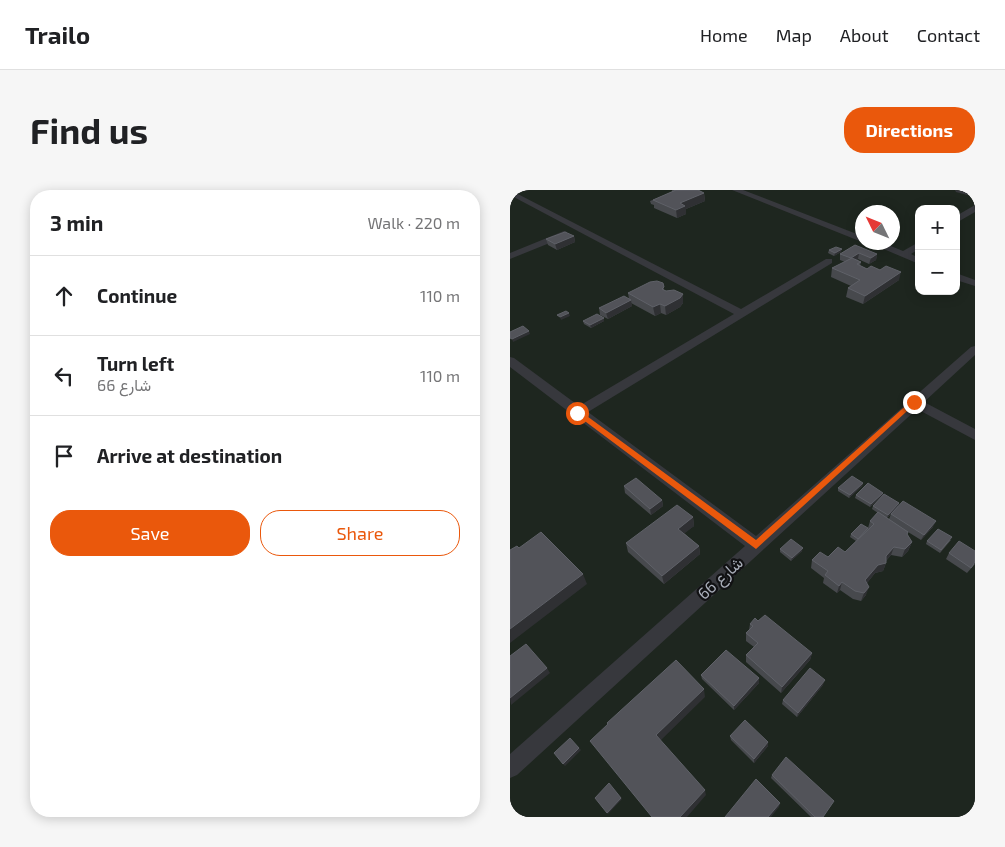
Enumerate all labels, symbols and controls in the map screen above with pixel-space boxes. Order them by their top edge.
text: Trailo [25,20,90,49]
text: Home [700,24,748,46]
text: Map [776,24,812,46]
text: About [840,24,889,46]
text: Contact [917,24,980,46]
button: Directions [844,107,975,153]
text: Find us [30,109,148,151]
north arrow [855,205,900,250]
map controls [915,205,960,295]
button: + [915,205,960,250]
text: 3 min [50,210,103,235]
text: Walk · 220 m [367,213,460,232]
button: − [915,250,960,295]
icon: ahead [50,282,78,310]
text: Continue [97,284,177,307]
text: 110 m [420,286,460,305]
text: Turn left [97,352,174,375]
icon: left [50,362,78,390]
text: 110 m [420,366,460,385]
text: شارع 66 [97,375,151,394]
route end [903,391,926,414]
route start [566,402,589,425]
icon: arrive [50,442,78,470]
text: Arrive at destination [97,444,282,467]
button: Save [50,510,250,556]
button: Share [260,510,460,556]
street label: شارع 66 [693,552,748,605]

